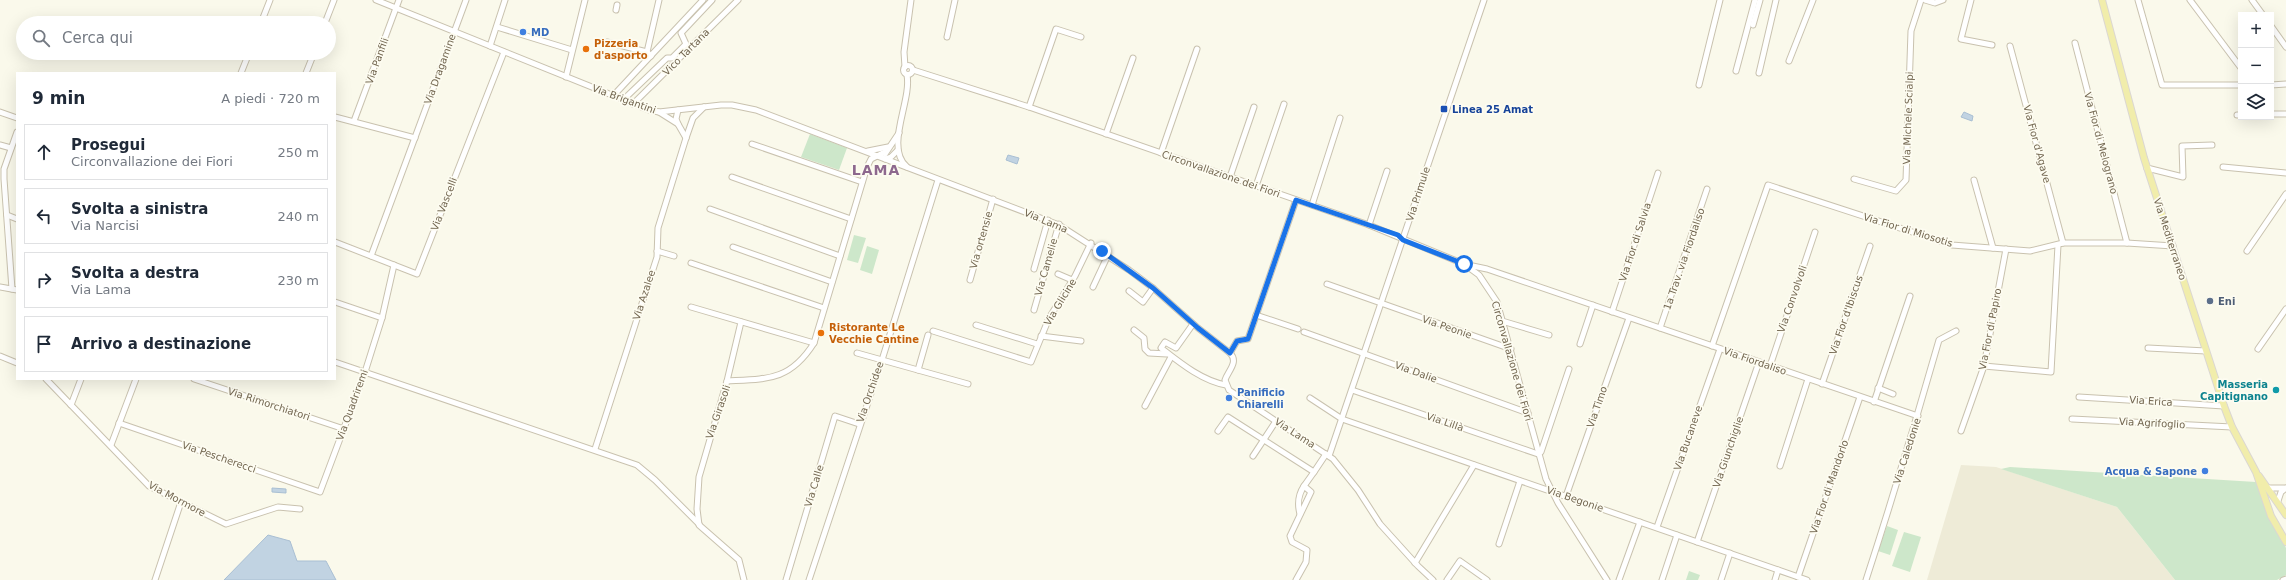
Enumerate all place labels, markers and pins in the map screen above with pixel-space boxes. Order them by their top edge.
marker: MD [518,27,528,37]
place label: MD [531,27,549,38]
place label: Pizzeria d'asporto [594,38,648,61]
marker: Pizzeria d'asporto [581,44,591,54]
marker: Linea 25 Amat [1439,104,1449,114]
place label: Linea 25 Amat [1452,104,1533,115]
marker: Eni [2205,296,2215,306]
place label: Eni [2218,296,2235,307]
place label: Ristorante Le Vecchie Cantine [829,322,919,345]
marker: Ristorante Le Vecchie Cantine [816,328,826,338]
place label: Masseria Capitignano [2200,379,2268,402]
marker: Masseria Capitignano [2271,385,2281,395]
place label: Panificio Chiarelli [1237,387,1285,410]
marker: Panificio Chiarelli [1224,393,1234,403]
place label: Acqua & Sapone [2105,466,2197,477]
marker: Acqua & Sapone [2200,466,2210,476]

